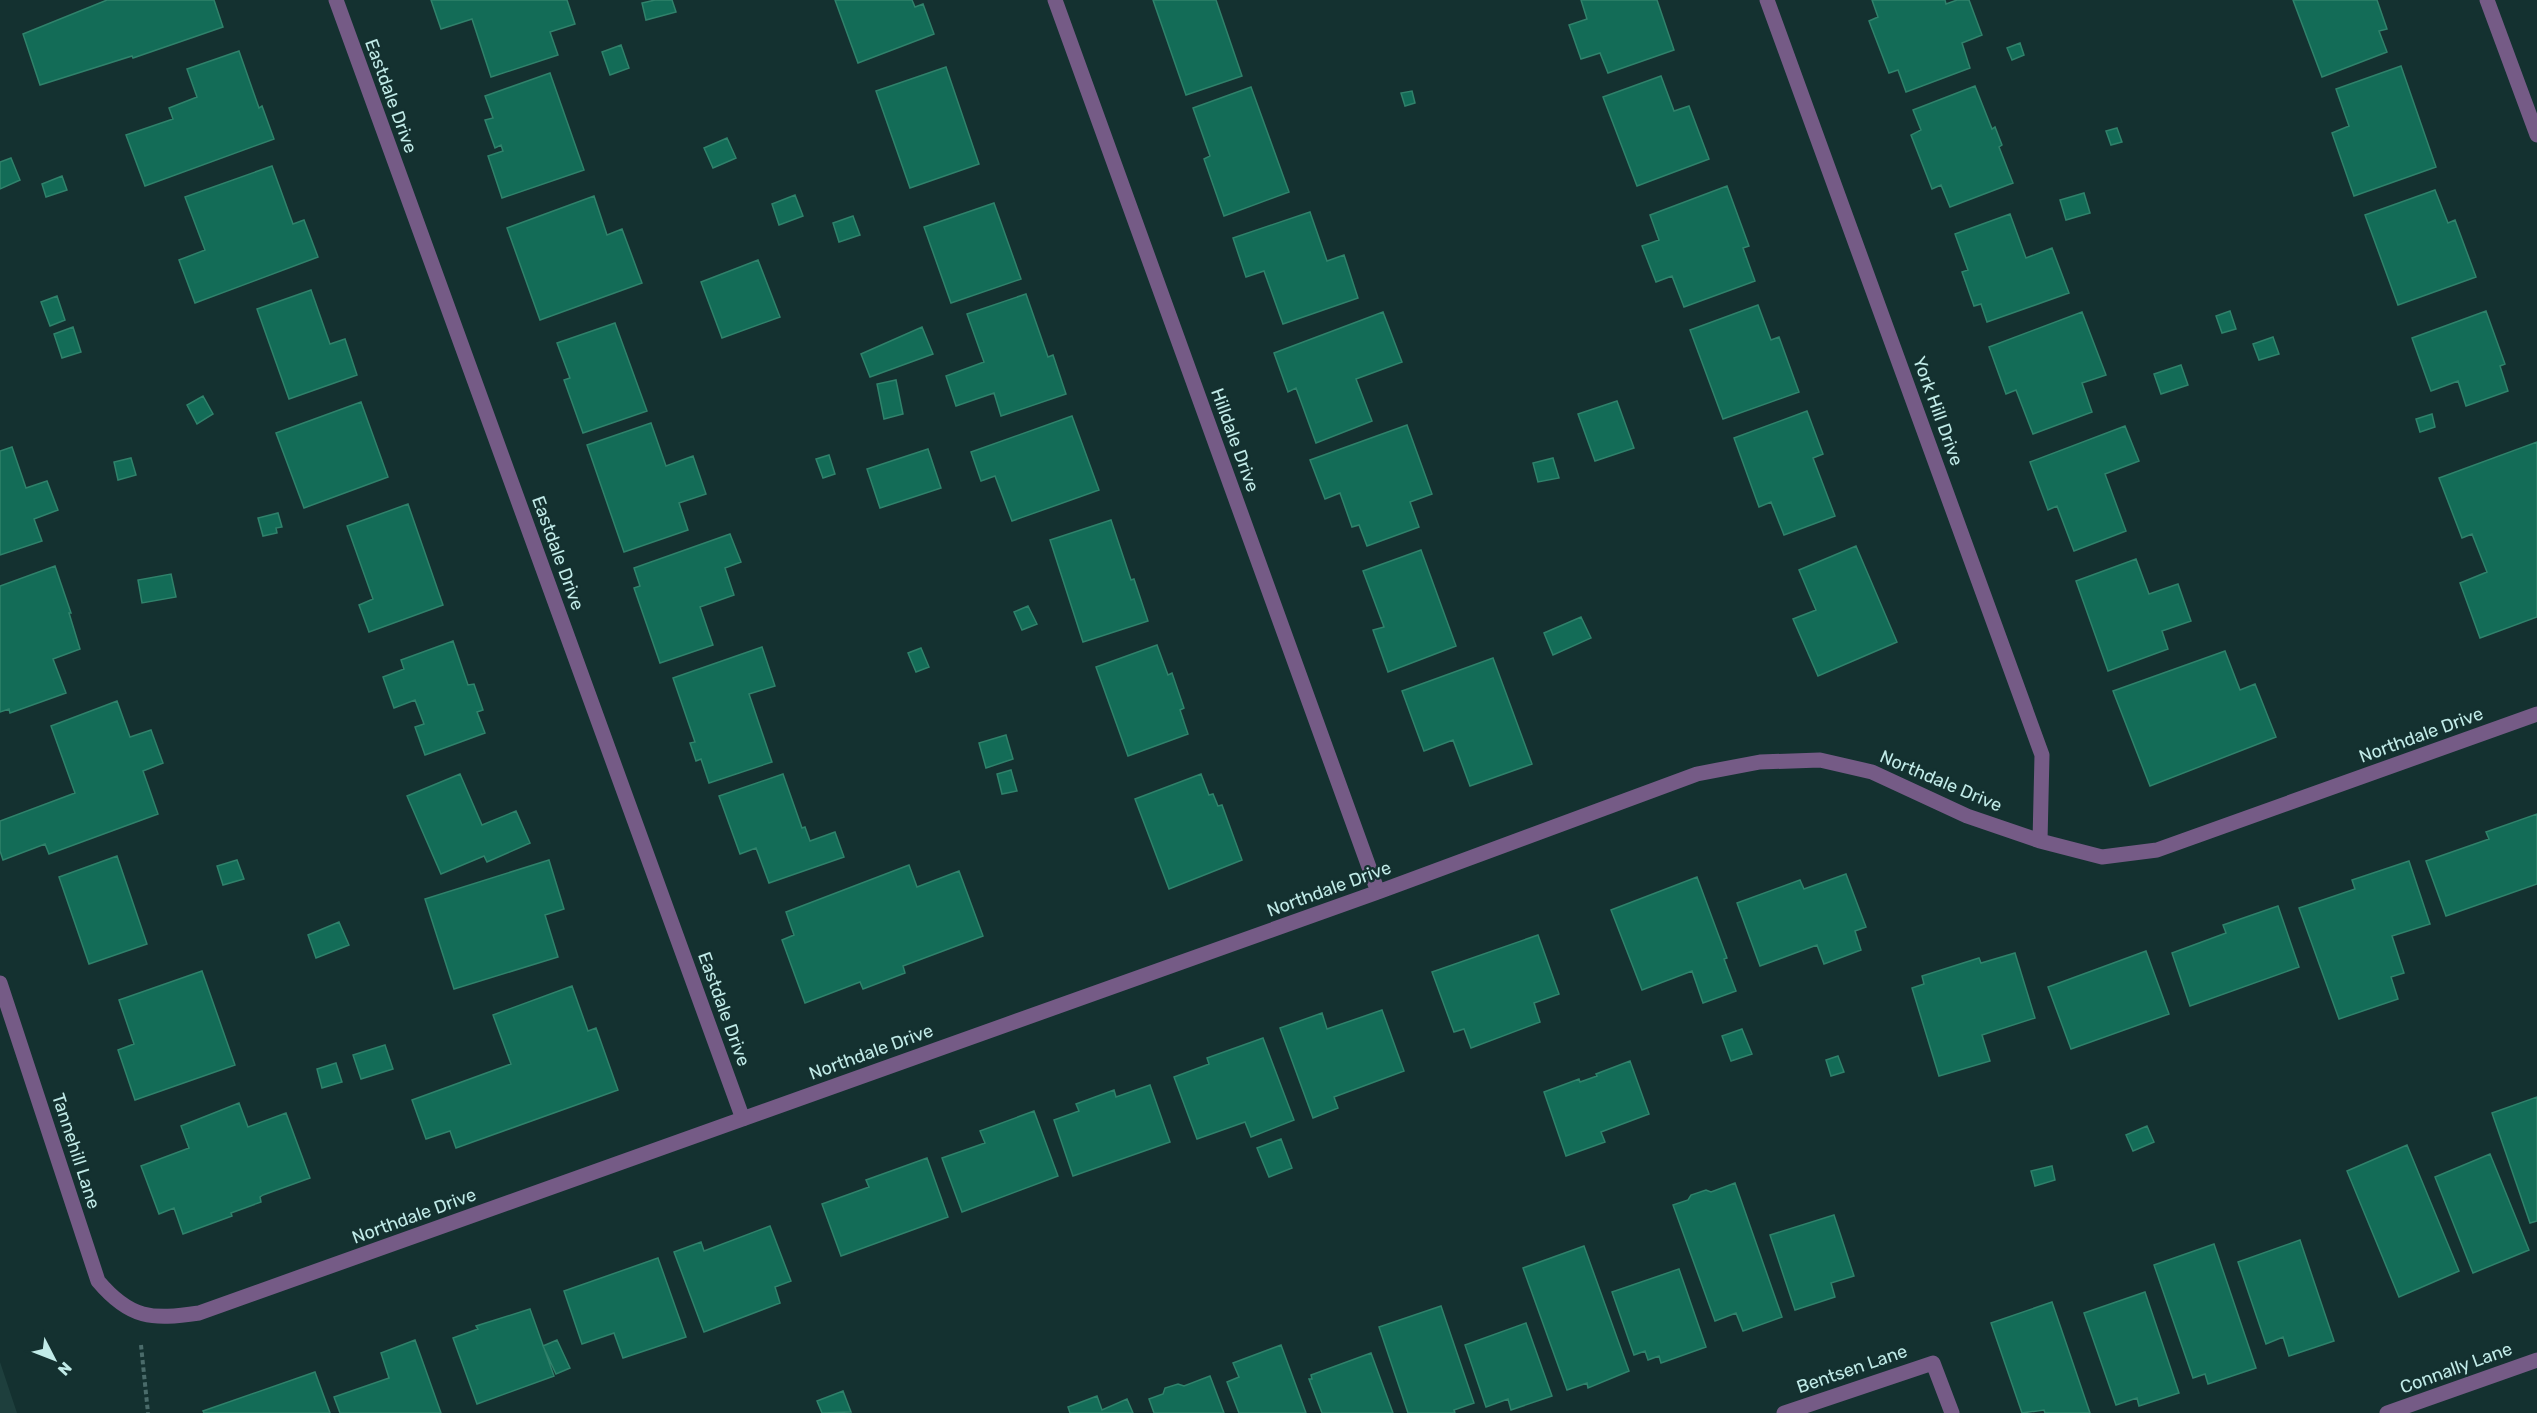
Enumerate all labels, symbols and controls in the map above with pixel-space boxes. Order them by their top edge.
street label: Eastdale Drive [360,36,422,156]
street label: York Hill Drive [1908,353,1968,469]
street label: Hilldale Drive [1206,385,1264,495]
street label: Eastdale Drive [527,493,589,613]
street label: Northdale Drive [2356,702,2486,768]
street label: Northdale Drive [1877,745,2005,817]
street label: Northdale Drive [1264,856,1394,922]
street label: Eastdale Drive [693,949,755,1069]
street label: Northdale Drive [806,1019,936,1085]
street label: Tannehill Lane [47,1090,105,1212]
street label: Northdale Drive [349,1183,479,1249]
north arrow [24,1329,84,1389]
street label: Connally Lane [2397,1338,2515,1398]
street label: Bentsen Lane [1794,1340,1910,1398]
text: N [54,1358,76,1379]

